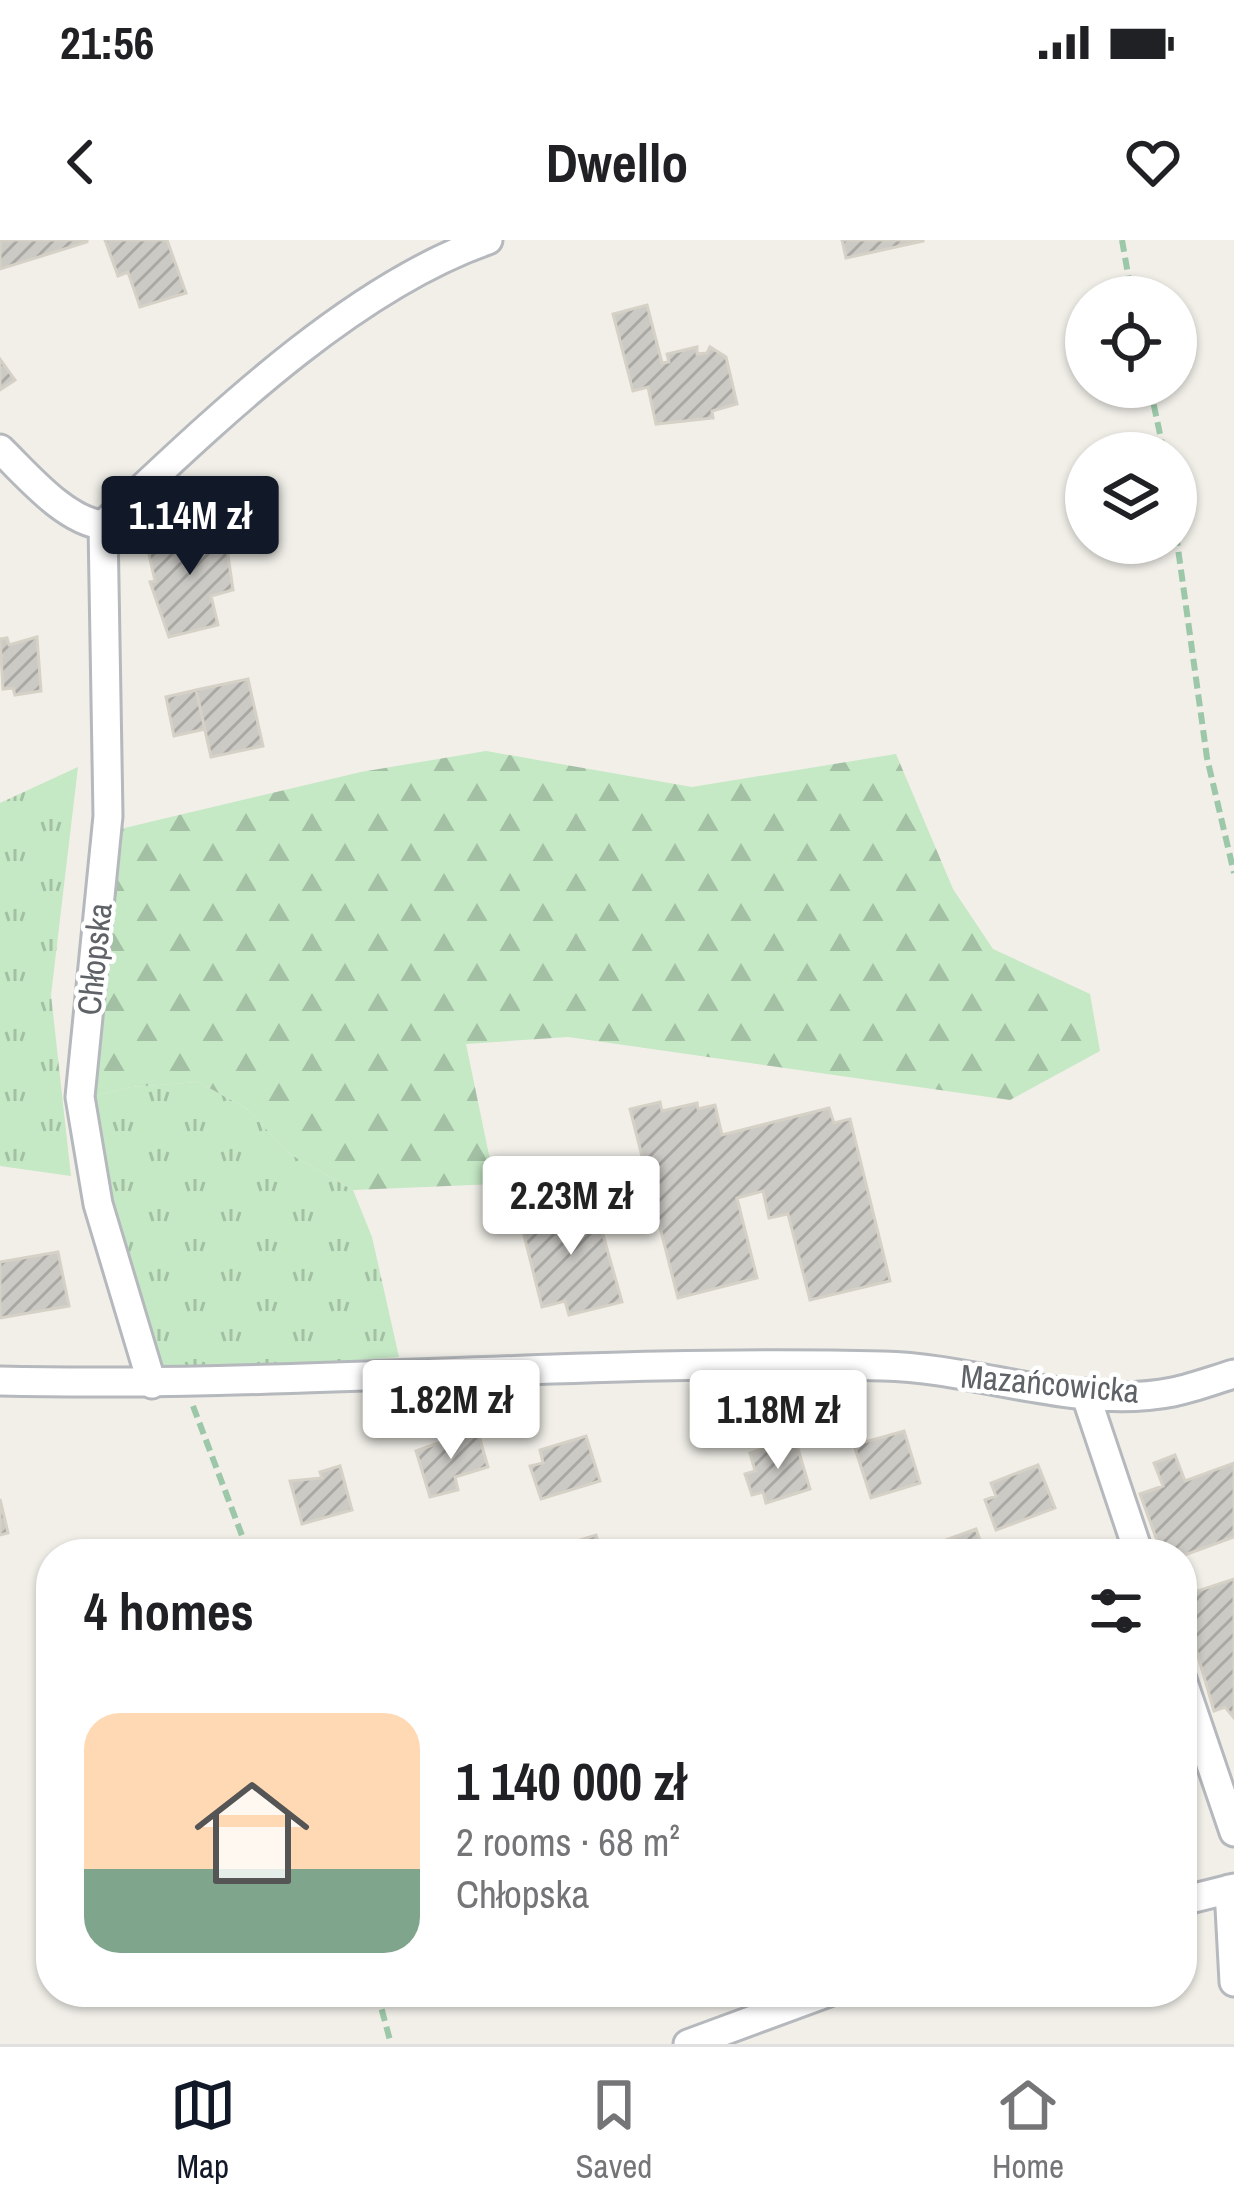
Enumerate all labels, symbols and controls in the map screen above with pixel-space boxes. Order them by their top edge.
text: 21:56 [60,12,154,73]
text: Dwello [546,126,688,199]
icon: back [48,129,114,195]
icon: heart [1120,129,1186,195]
map controls [1065,276,1197,564]
button: locate [1065,276,1197,408]
button: layers [1065,432,1197,564]
pin: 1.14M zł [66,476,314,578]
text: 1.14M zł [129,489,251,541]
street label: Chłopska [66,901,122,1017]
pin: 2.23M zł [447,1156,695,1258]
text: 2.23M zł [510,1169,632,1221]
street label: Mazańcowicka [959,1353,1141,1413]
pin: 1.82M zł [327,1360,575,1462]
pin: 1.18M zł [654,1370,902,1472]
text: 1.82M zł [390,1373,512,1425]
text: 1.18M zł [717,1383,839,1435]
text: 4 homes [84,1577,254,1646]
icon: filters [1083,1578,1149,1644]
text: 1 140 000 zł [456,1747,686,1816]
icon: home [180,1761,324,1905]
text: 2 rooms · 68 m² [456,1816,680,1868]
text: Chłopska [456,1868,589,1920]
tab: Map [170,2072,236,2188]
tab: Saved [576,2072,652,2188]
tab: Home [992,2072,1064,2188]

